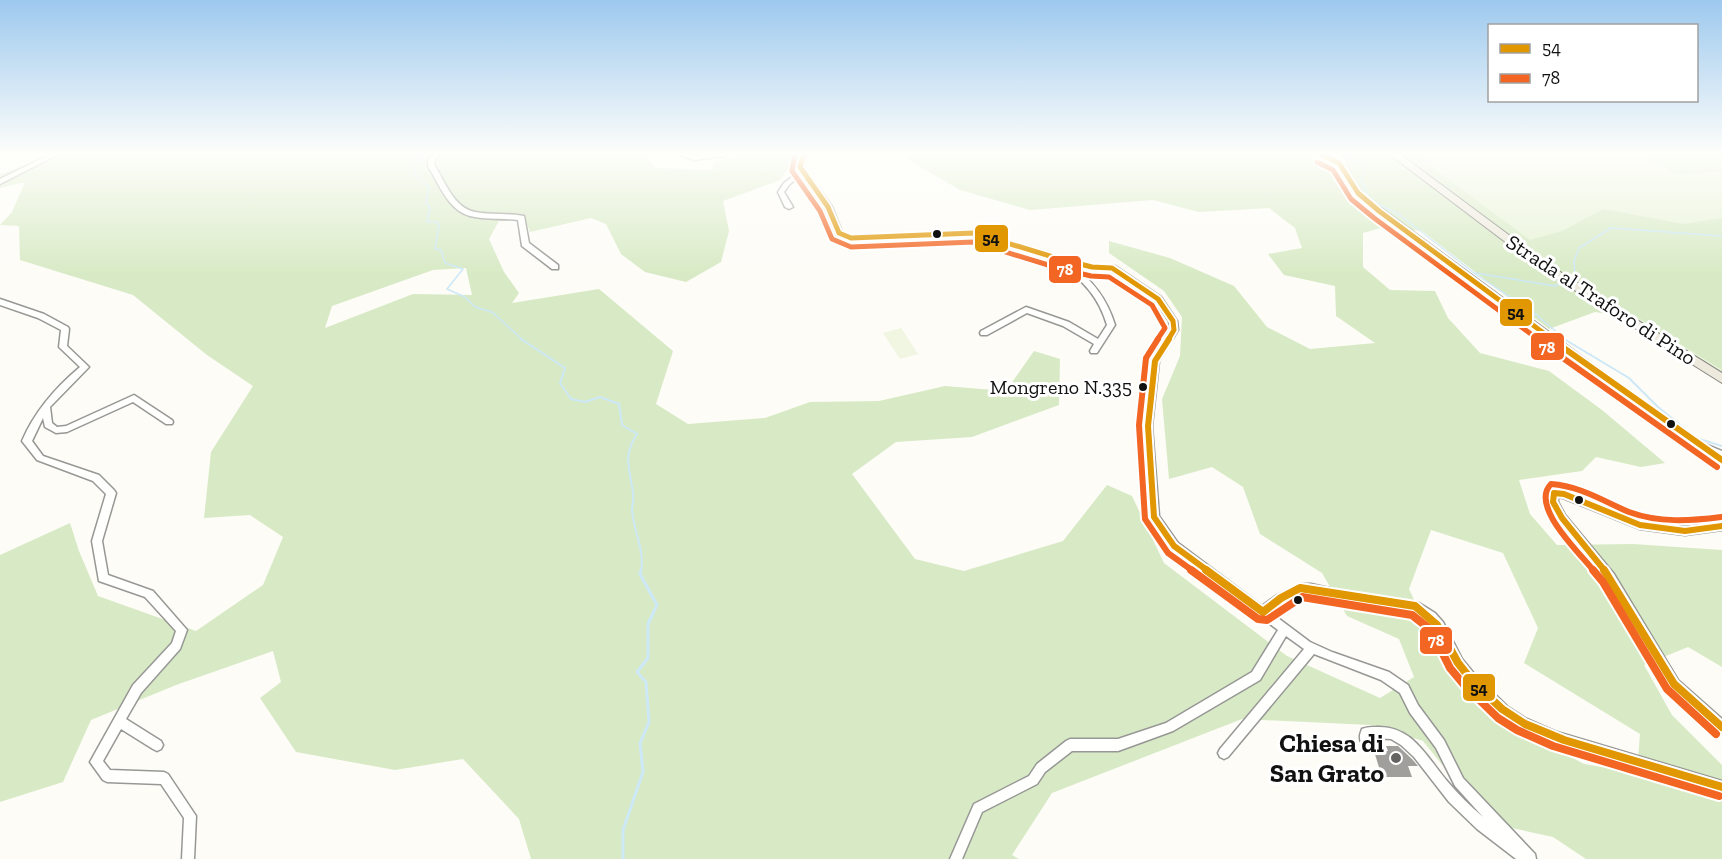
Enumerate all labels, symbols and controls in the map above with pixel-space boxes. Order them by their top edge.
legend [1488,24,1698,102]
text: 54 [1542,37,1561,59]
text: 78 [1542,67,1560,89]
line badge: 54 [974,224,1009,253]
unlabelled marker [931,228,943,240]
text: 54 [982,229,1000,248]
street label: Strada al Traforo di Pino [1502,229,1701,370]
line badge: 78 [1048,255,1082,284]
text: 78 [1057,260,1074,279]
line badge: 54 [1499,298,1533,327]
text: 54 [1507,303,1525,322]
line badge: 78 [1530,332,1565,361]
text: 78 [1539,338,1556,357]
place label: Mongreno N.335 [990,375,1132,399]
marker: Mongreno N.335 [1137,381,1149,393]
unlabelled marker [1665,418,1677,430]
unlabelled marker [1573,494,1585,506]
unlabelled marker [1292,594,1304,606]
line badge: 78 [1419,626,1453,655]
text: 78 [1428,631,1445,650]
line badge: 54 [1462,673,1496,702]
text: 54 [1470,679,1488,698]
place label: Chiesa di San Grato [1270,727,1384,789]
marker: Chiesa di San Grato [1389,751,1403,765]

